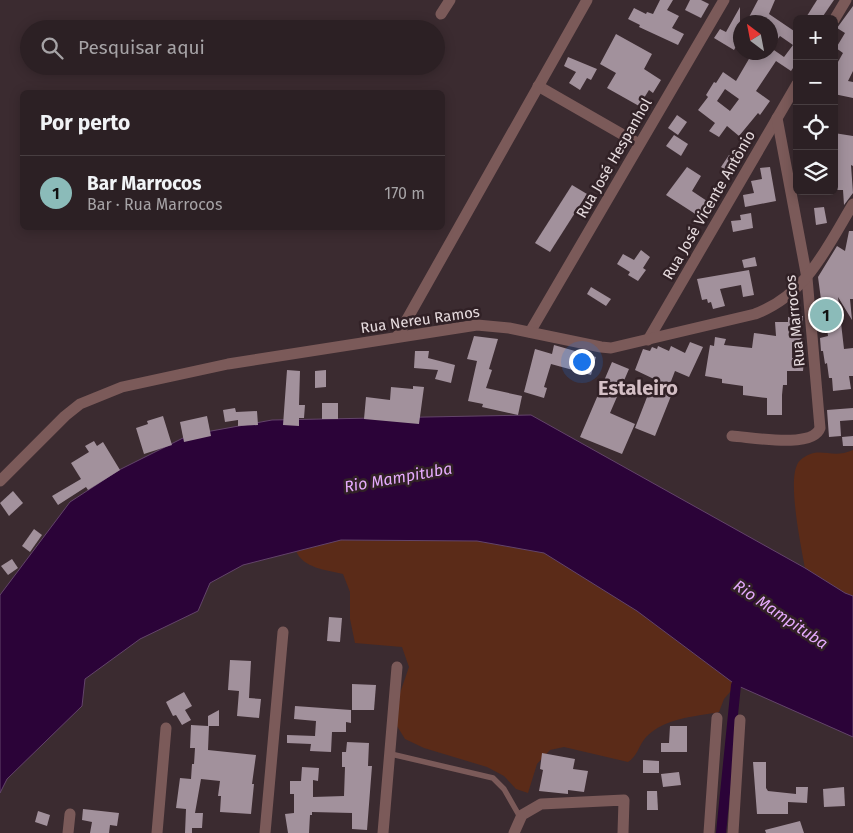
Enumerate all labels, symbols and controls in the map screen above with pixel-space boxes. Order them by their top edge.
north arrow [733,15,778,60]
map controls [793,15,838,195]
button: + [793,15,838,60]
search box [20,20,445,75]
icon: search [38,34,66,62]
text: Pesquisar aqui [78,36,205,59]
button: − [793,60,838,105]
street label: Rua José Hespanhol [572,94,656,221]
button: locate [793,105,838,150]
text: Por perto [40,110,130,136]
street label: Rua José Vicente Antônio [659,127,759,283]
button: layers [793,150,838,195]
text: Bar Marrocos [87,172,201,195]
text: 1 [52,184,60,203]
text: 170 m [384,184,425,203]
text: Bar · Rua Marrocos [87,195,222,214]
street label: Rua Marrocos [781,274,809,368]
pin: 1 [810,296,842,334]
street label: Rua Nereu Ramos [359,303,481,337]
your location [569,349,595,375]
district label: Estaleiro [598,376,678,400]
water label: Rio Mampituba [343,459,454,496]
water label: Rio Mampituba [730,576,831,653]

